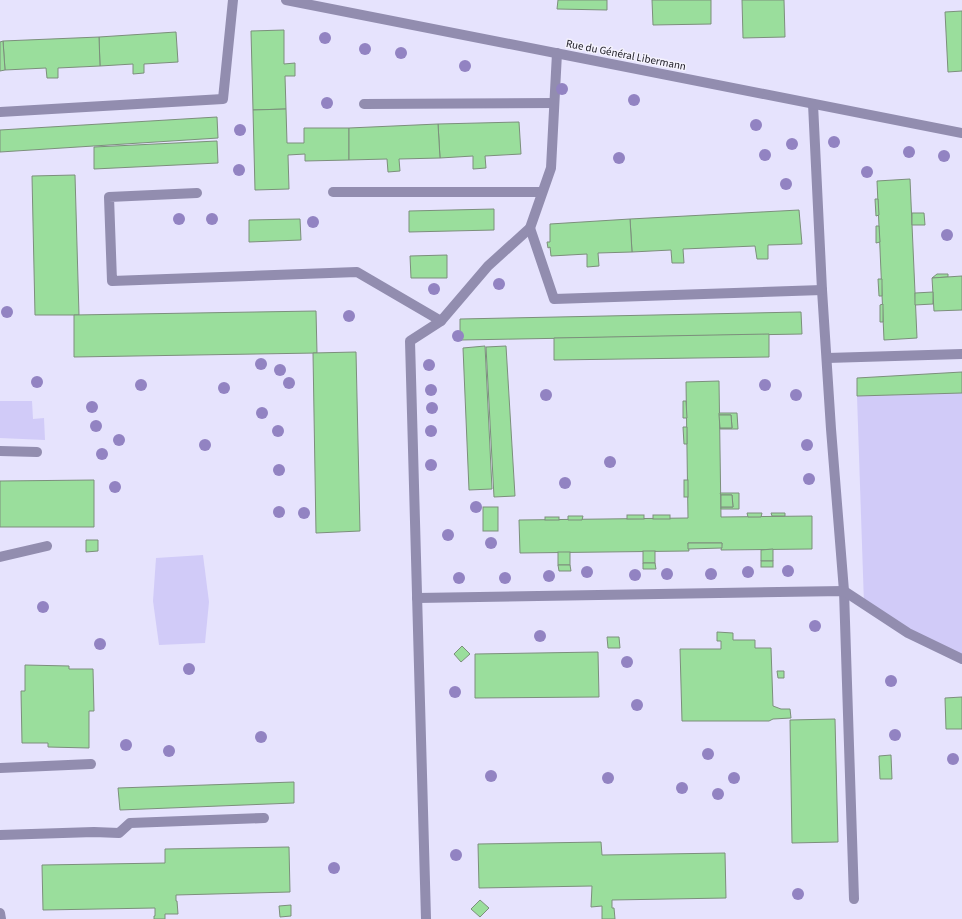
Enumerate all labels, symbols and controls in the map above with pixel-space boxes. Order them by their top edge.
street label: Rue du Général Libermann [565,36,687,74]

